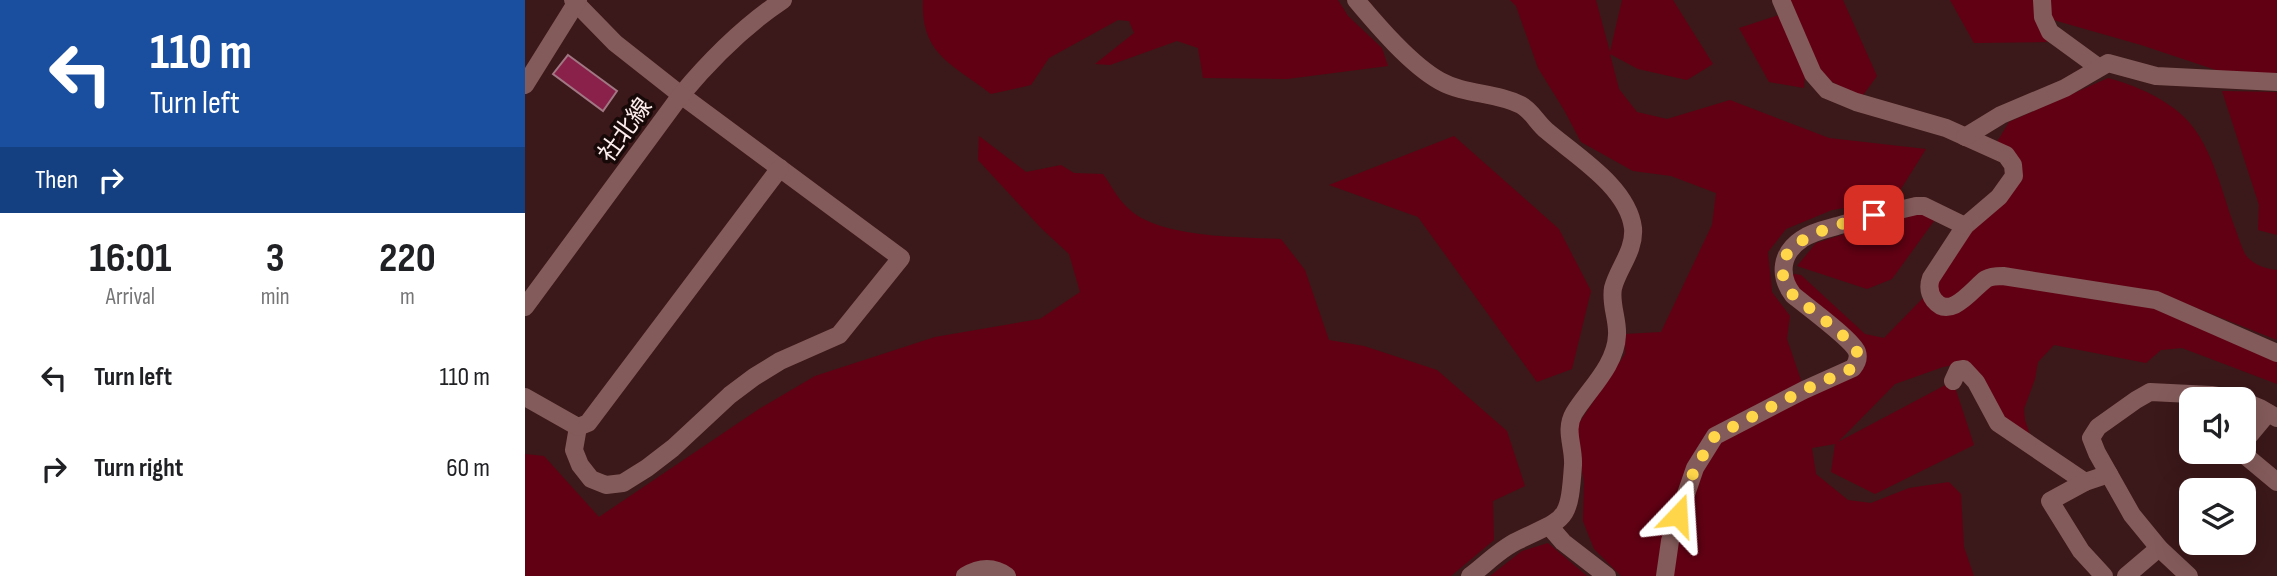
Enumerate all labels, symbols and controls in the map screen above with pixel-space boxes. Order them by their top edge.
text: 110 m [150,24,252,83]
icon: left [35,28,126,119]
text: Turn left [150,84,240,123]
street label: 社北線 [593,93,658,168]
icon: right [92,161,130,199]
text: Then [35,165,78,196]
pin [1844,185,1904,245]
icon: arrive [1855,196,1893,234]
text: 16:01 [89,233,171,284]
text: 3 [266,233,285,284]
text: 220 [379,233,436,284]
text: Arrival [106,283,155,311]
text: min [261,283,290,311]
text: m [400,283,415,311]
icon: left [35,359,73,397]
text: Turn left [94,362,172,393]
text: 110 m [439,362,490,393]
map controls [2179,387,2256,555]
button: sound [2179,387,2256,464]
icon: right [35,450,73,488]
text: Turn right [94,453,183,484]
text: 60 m [446,453,490,484]
position arrow [1641,478,1715,552]
button: layers [2179,478,2256,555]

